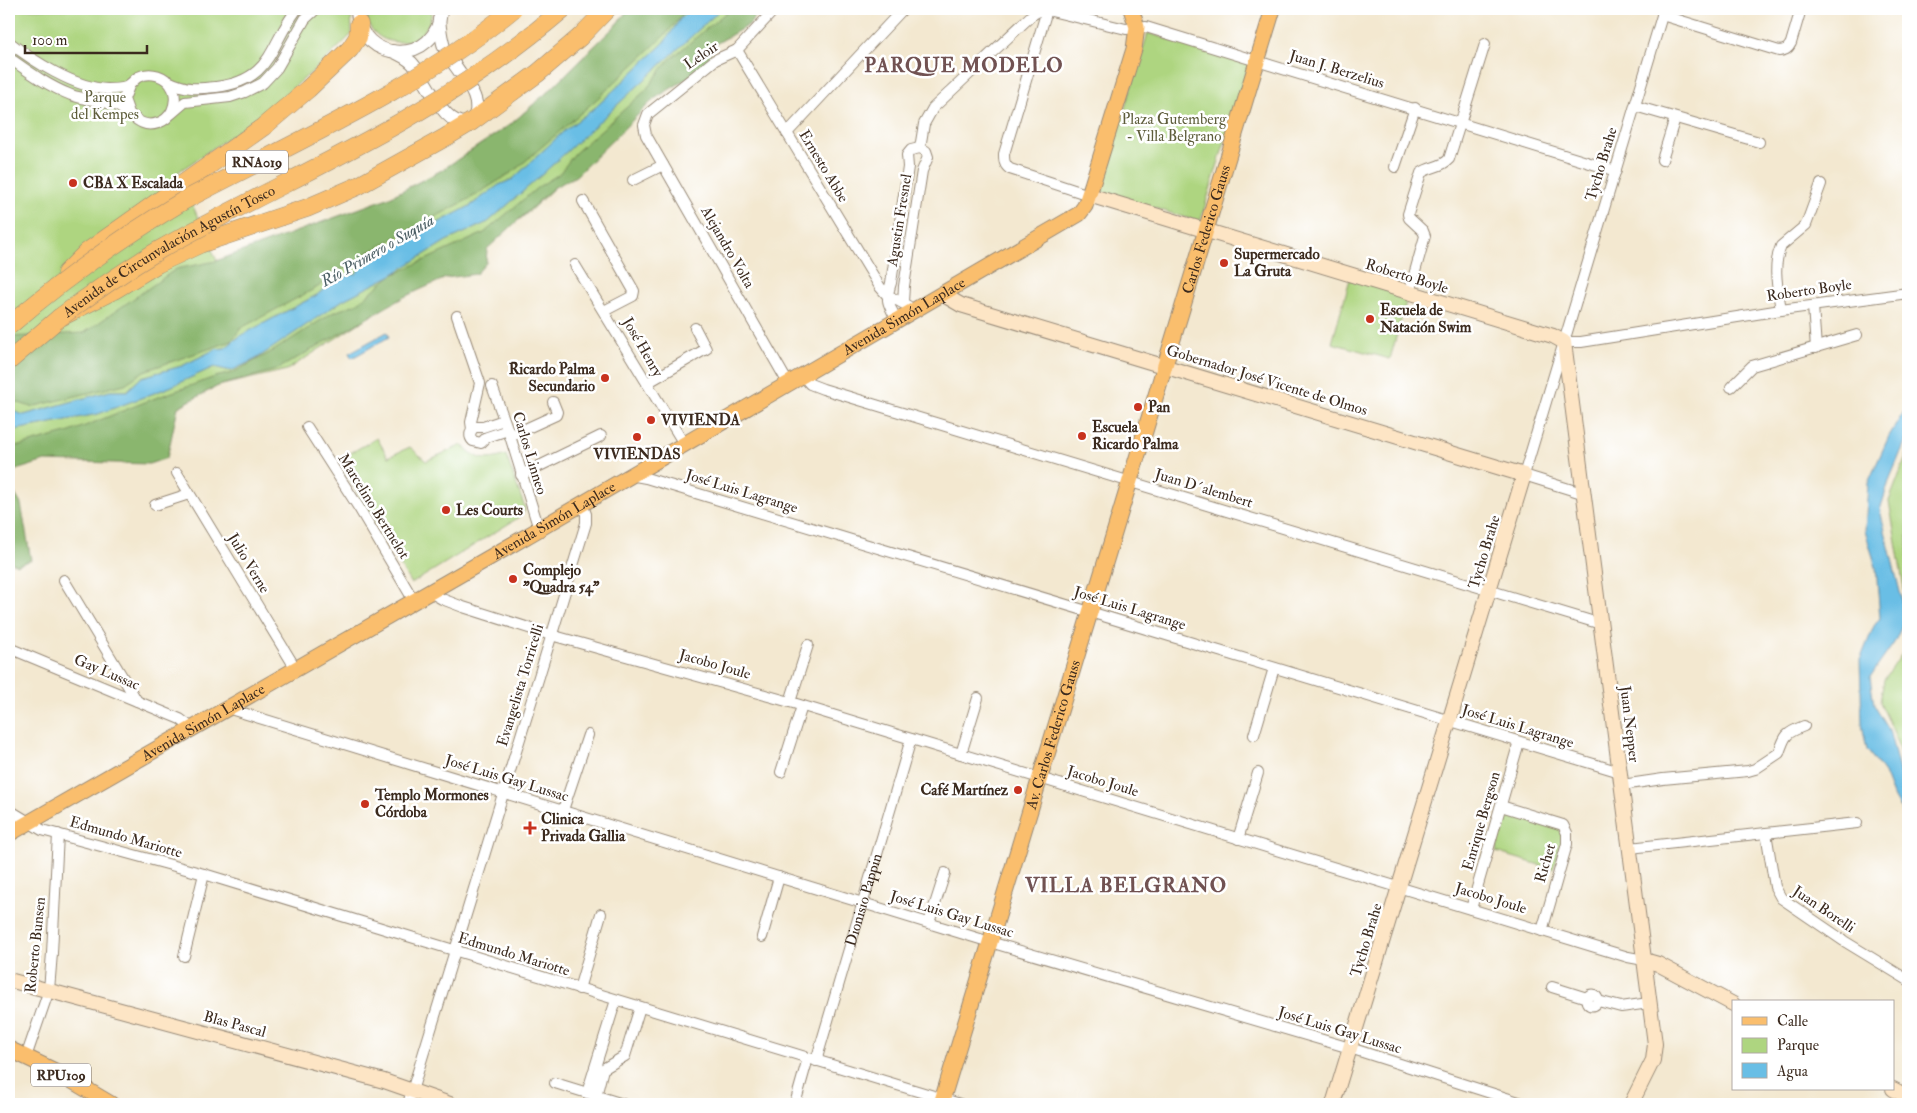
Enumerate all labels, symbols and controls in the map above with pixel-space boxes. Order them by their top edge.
scale bar [25,22,148,54]
text: 100 m [32,31,68,50]
street label: Leloir [680,37,723,74]
street label: Juan J. Berzelius [1286,46,1387,94]
district label: PARQUE MODELO [864,53,1064,78]
park label: Parque del Kempes [71,88,139,125]
park label: Plaza Gutemberg - Villa Belgrano [1122,110,1227,146]
street label: Tycho Brahe [1581,125,1622,203]
street label: Ernesto Abbe [795,127,853,206]
road number: RNA019 [226,150,288,173]
street label: Carlos Federico Gauss [1178,163,1235,296]
street label: Agustin Fresnel [883,172,916,269]
place label: CBA X Escalada [83,174,184,193]
marker: CBA X Escalada [67,177,79,189]
street label: Avenida de Circunvalación Agustín Tosco [58,181,279,323]
street label: Alejandro Volta [696,202,759,292]
water label: Río Primero o Suquía [316,210,438,292]
place label: Supermercado La Gruta [1234,245,1320,281]
street label: Roberto Boyle [1363,255,1451,298]
marker: Supermercado La Gruta [1218,257,1230,269]
street label: Avenida Simón Laplace [838,273,969,360]
street label: Roberto Boyle [1765,275,1853,306]
place label: Escuela de Natación Swim [1379,301,1472,337]
street label: José Henry [616,313,667,381]
marker: Escuela de Natación Swim [1364,313,1376,325]
street label: Gobernador José Vicente de Olmos [1164,341,1370,421]
place label: Ricardo Palma Secundario [509,360,596,396]
marker: Ricardo Palma Secundario [599,372,611,384]
place label: Pan [1148,398,1171,417]
marker: Pan [1132,401,1144,413]
street label: Carlos Linneo [508,409,551,497]
place label: VIVIENDA [660,411,740,430]
marker: VIVIENDA [645,414,657,426]
place label: Escuela Ricardo Palma [1092,418,1179,454]
marker: Escuela Ricardo Palma [1076,430,1088,442]
marker: VIVIENDAS [631,431,643,443]
place label: VIVIENDAS [592,445,681,464]
street label: Marcelino Bertnelot [334,450,414,563]
street label: Juan D´alembert [1151,464,1255,513]
street label: José Luis Lagrange [682,465,800,518]
street label: Avenida Simón Laplace [489,477,619,564]
place label: Les Courts [456,501,523,520]
marker: Les Courts [440,504,452,516]
street label: Tycho Brahe [1464,513,1505,591]
street label: Julio Verne [222,529,274,597]
place label: Complejo "Quadra 54" [523,561,600,597]
marker: Complejo "Quadra 54" [507,573,519,585]
street label: José Luis Lagrange [1070,582,1188,635]
street label: Evangelista Torricelli [493,622,548,749]
street label: Jacobo Joule [676,645,753,685]
street label: Gay Lussac [71,650,143,695]
street label: Av. Carlos Federico Gauss [1022,658,1085,813]
street label: Avenida Simón Laplace [138,680,268,766]
street label: Juan Nepper [1614,684,1644,764]
street label: José Luis Lagrange [1458,700,1576,753]
street label: José Luis Gay Lussac [442,750,571,807]
street label: Jacobo Joule [1064,761,1141,802]
street label: Enrique Bergson [1458,769,1505,873]
place label: Café Martínez [920,781,1009,800]
marker: Café Martínez [1012,784,1024,796]
place label: Templo Mormones Córdoba [374,786,489,822]
marker: Templo Mormones Córdoba [359,798,371,810]
place label: Clinica Privada Gallia [541,810,626,846]
street label: Edmundo Mariotte [67,812,184,863]
marker: Clinica Privada Gallia [523,821,537,835]
street label: Richet [1531,841,1560,885]
street label: Dionisio Pappin [841,851,887,949]
district label: VILLA BELGRANO [1024,873,1227,898]
street label: Jacobo Joule [1452,878,1529,919]
street label: Juan Borelli [1788,881,1859,938]
street label: José Luis Gay Lussac [887,886,1016,943]
street label: Roberto Bunsen [21,896,50,994]
street label: Tycho Brahe [1346,901,1387,979]
street label: Edmundo Mariotte [456,928,572,981]
legend [1732,1000,1894,1090]
street label: José Luis Gay Lussac [1275,1002,1404,1059]
street label: Blas Pascal [202,1007,268,1042]
text: Calle [1777,1012,1808,1031]
text: Parque [1777,1036,1819,1055]
text: Agua [1776,1062,1809,1081]
road number: RPU109 [31,1064,91,1086]

